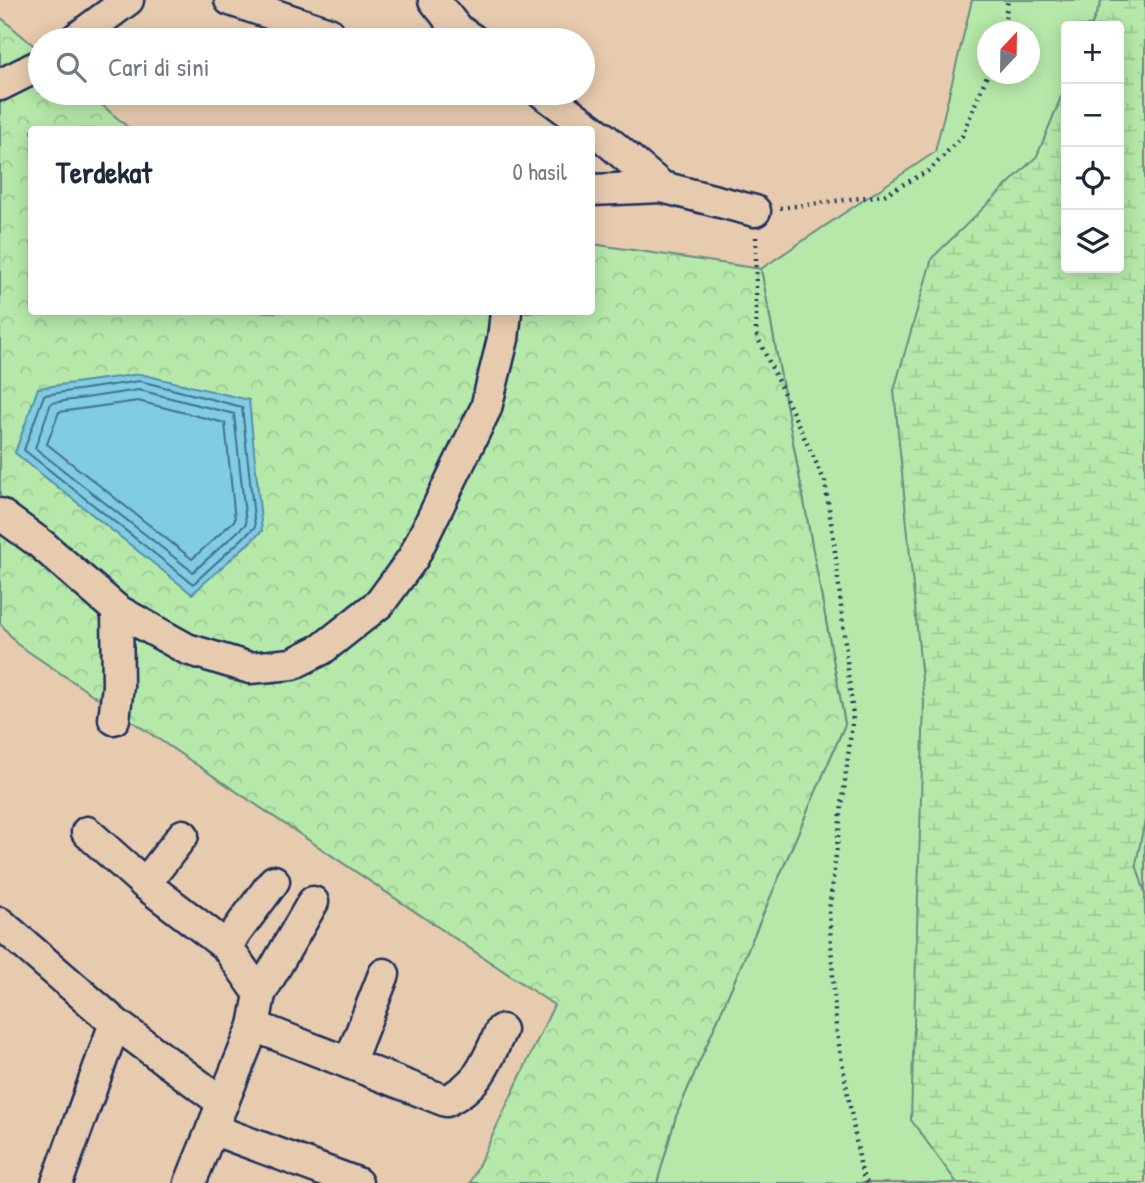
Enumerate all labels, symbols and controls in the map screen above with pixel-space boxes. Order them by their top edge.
north arrow [977,21,1040,84]
map controls [1061,21,1124,273]
button: + [1061,21,1124,84]
search box [28,28,595,105]
icon: search [52,48,90,86]
text: Cari di sini [108,49,210,84]
button: − [1061,84,1124,147]
button: locate [1061,147,1124,210]
text: Terdekat [56,152,152,192]
text: 0 hasil [513,156,567,187]
button: layers [1061,210,1124,273]

